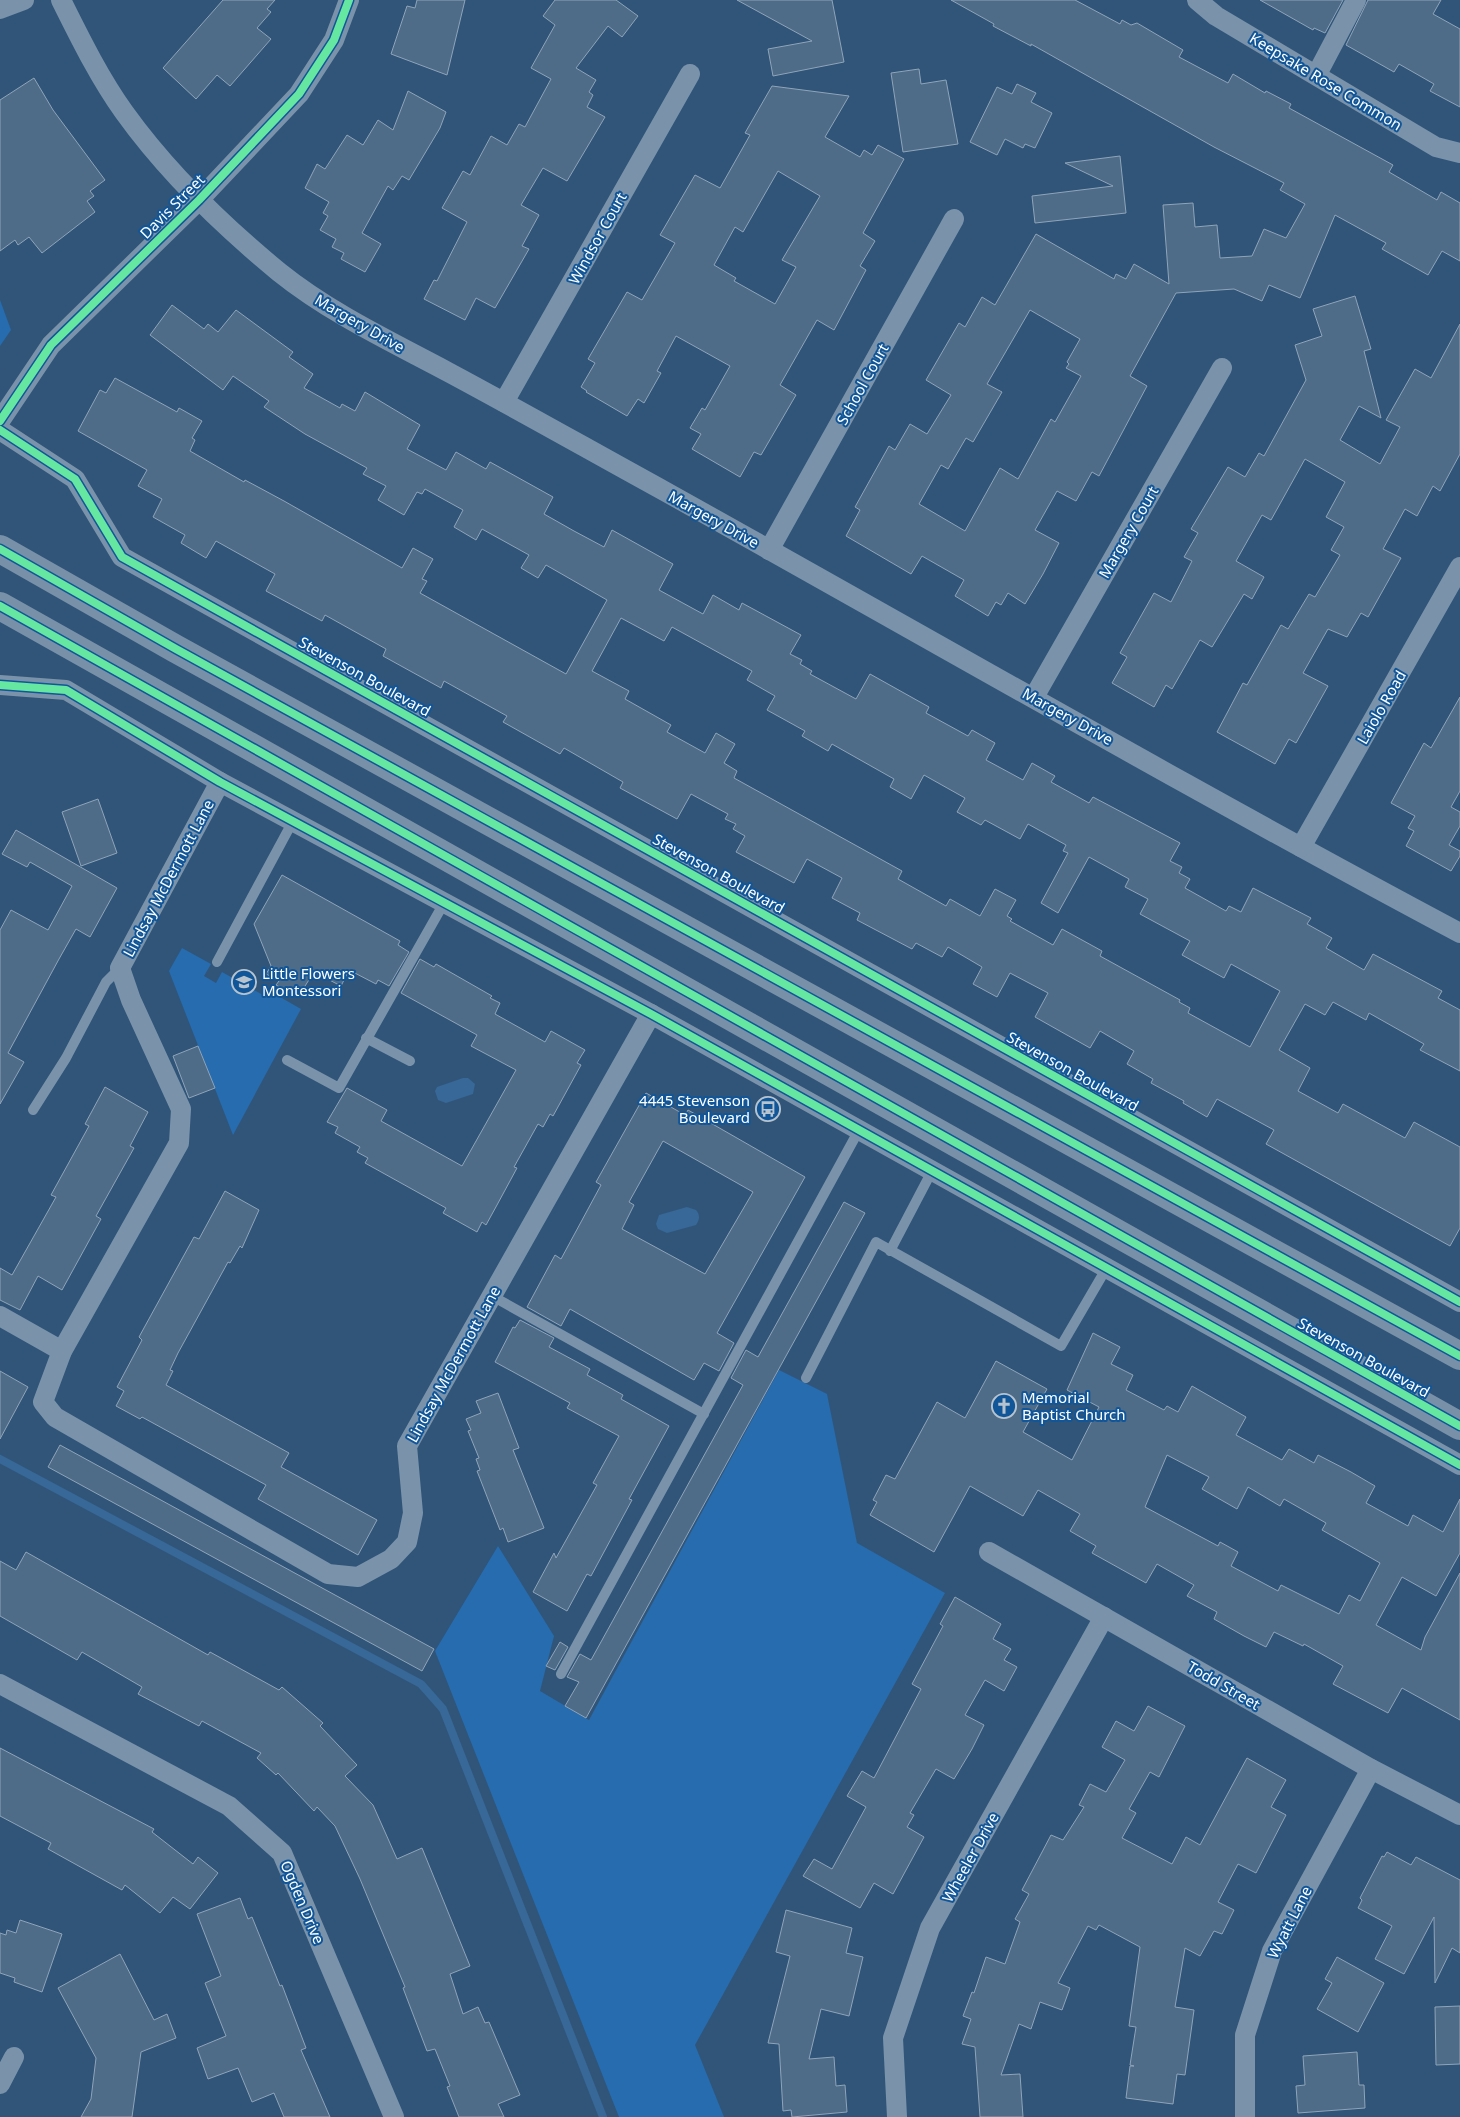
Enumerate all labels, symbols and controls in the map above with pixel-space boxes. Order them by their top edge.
street label: Keepsake Rose Common [1246,28,1406,134]
street label: Davis Street [135,169,209,243]
street label: Windsor Court [564,188,631,288]
street label: Margery Drive [311,289,409,357]
street label: School Court [831,339,893,428]
street label: Margery Court [1094,482,1163,582]
street label: Margery Drive [665,486,763,552]
street label: Stevenson Boulevard [295,631,435,721]
street label: Laiolo Road [1352,666,1410,748]
street label: Margery Drive [1019,683,1117,749]
street label: Lindsay McDermott Lane [118,796,218,960]
street label: Stevenson Boulevard [649,828,789,918]
place label: Little Flowers Montessori [262,963,355,1000]
school or university icon: Little Flowers Montessori [231,969,257,995]
street label: Stevenson Boulevard [1003,1026,1143,1116]
place label: 4445 Stevenson Boulevard [639,1090,750,1127]
bus stop icon: 4445 Stevenson Boulevard [755,1096,781,1122]
street label: Lindsay McDermott Lane [402,1282,504,1446]
street label: Stevenson Boulevard [1294,1312,1434,1402]
place label: Memorial Baptist Church [1022,1387,1126,1424]
church icon: Memorial Baptist Church [991,1393,1017,1419]
street label: Todd Street [1184,1656,1264,1714]
street label: Wheeler Drive [937,1809,1003,1905]
street label: Ogden Drive [276,1857,330,1947]
street label: Wyatt Lane [1262,1882,1316,1962]

